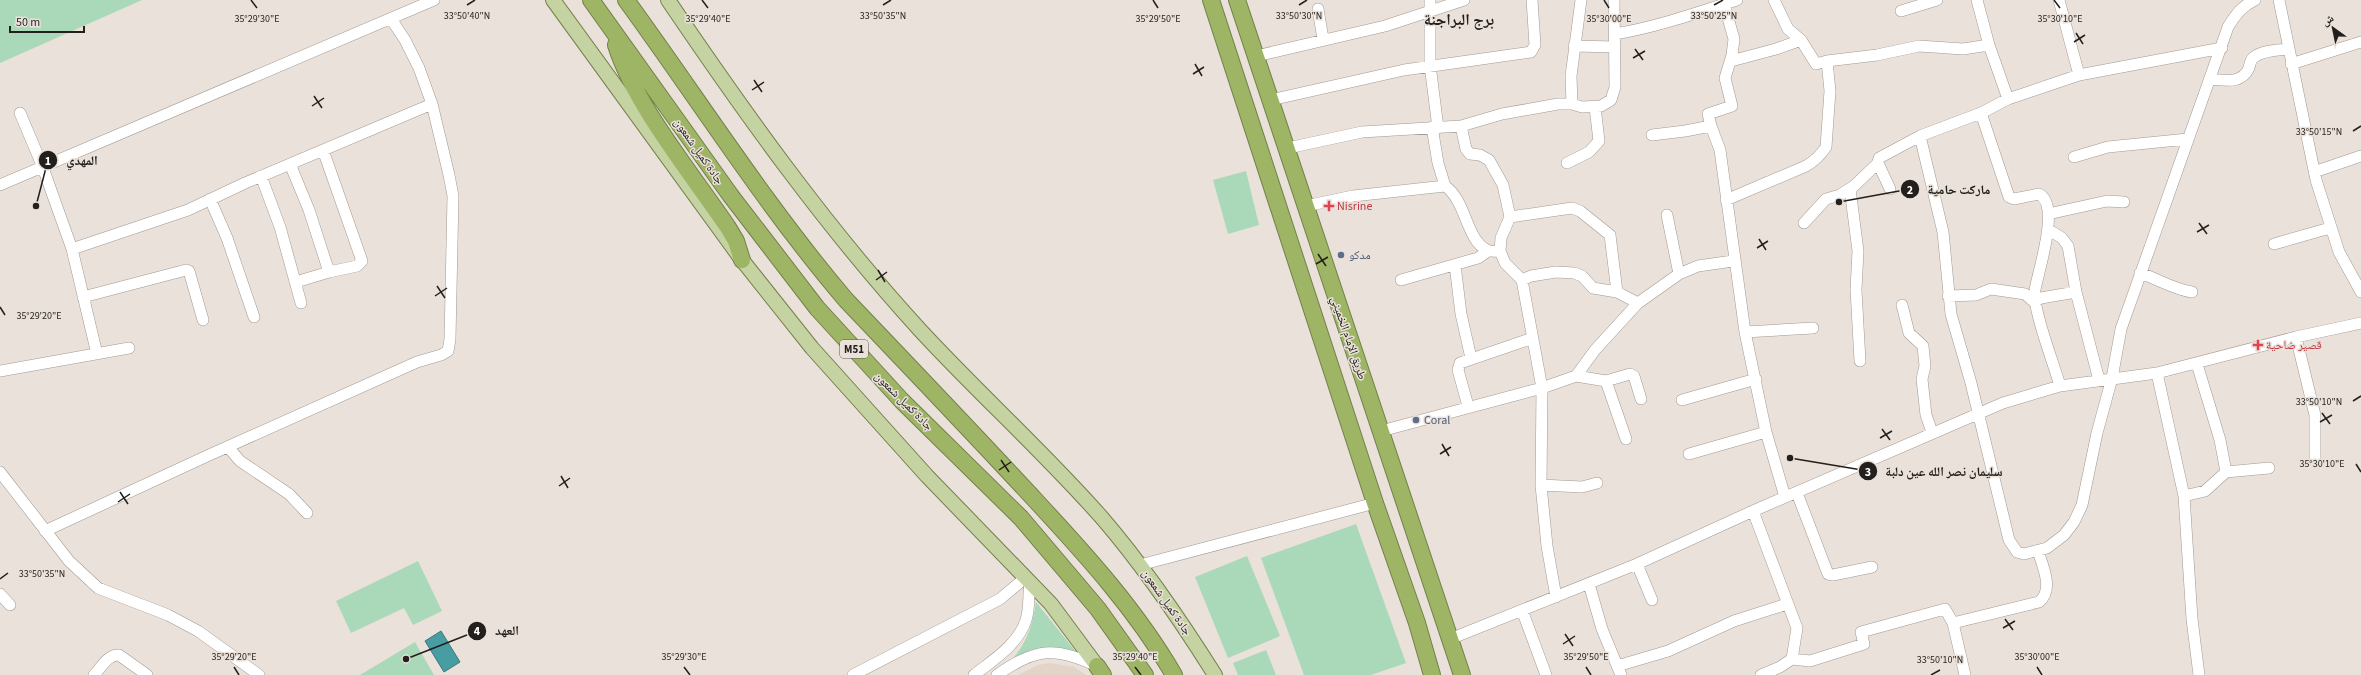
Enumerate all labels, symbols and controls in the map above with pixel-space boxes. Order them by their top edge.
scale bar [10,8,84,34]
north arrow [2313,8,2353,48]
text: 33°50'40"N [444,9,490,23]
text: 33°50'35"N [860,9,906,23]
text: 33°50'30"N [1276,9,1322,23]
district label: برج البراجنة [1424,9,1494,31]
text: 33°50'25"N [1691,9,1737,23]
text: ش [2319,10,2337,30]
text: 35°29'30"E [234,12,280,26]
text: 35°29'40"E [685,12,731,26]
text: 35°29'50"E [1135,12,1181,26]
text: 35°30'00"E [1586,12,1632,26]
text: 35°30'10"E [2037,12,2083,26]
text: 50 m [16,14,40,31]
street label: جادة كميل شمعون [670,115,728,188]
text: 33°50'15"N [2296,125,2342,139]
callout: المهدي [38,148,106,173]
text: المهدي [66,152,98,171]
text: 1 [45,153,51,170]
callout: ماركت حامية [1900,177,1999,202]
text: ماركت حامية [1928,181,1990,199]
text: 2 [1907,182,1913,199]
place label: Nisrine [1337,198,1372,215]
marker: Nisrine [1324,201,1334,211]
place label: مدكو [1349,247,1371,264]
marker: مدكو [1336,250,1346,260]
street label: طريق الإمام الخميني [1325,294,1371,383]
text: 35°29'20"E [16,309,62,323]
place label: قصير ضاحية [2266,337,2322,354]
road number: M51 [840,340,868,358]
marker: قصير ضاحية [2253,340,2263,350]
street label: جادة كميل شمعون [870,368,937,435]
text: 33°50'10"N [2296,395,2342,409]
place label: Coral [1424,412,1450,429]
marker: Coral [1411,415,1421,425]
text: 35°30'10"E [2299,457,2345,471]
callout: سليمان نصر الله عين دلبة [1858,459,2011,484]
text: سليمان نصر الله عين دلبة [1885,463,2003,481]
text: 3 [1865,464,1871,481]
street label: جادة كميل شمعون [1138,566,1196,639]
text: 33°50'35"N [19,567,65,581]
callout: العهد [467,618,527,643]
text: العهد [495,622,519,640]
text: 4 [474,623,481,640]
text: 35°29'20"E [211,650,257,664]
text: 35°29'30"E [661,650,707,664]
text: 35°29'40"E [1112,650,1158,664]
text: 35°29'50"E [1563,650,1609,664]
text: 35°30'00"E [2014,650,2060,664]
text: 33°50'10"N [1917,653,1963,667]

